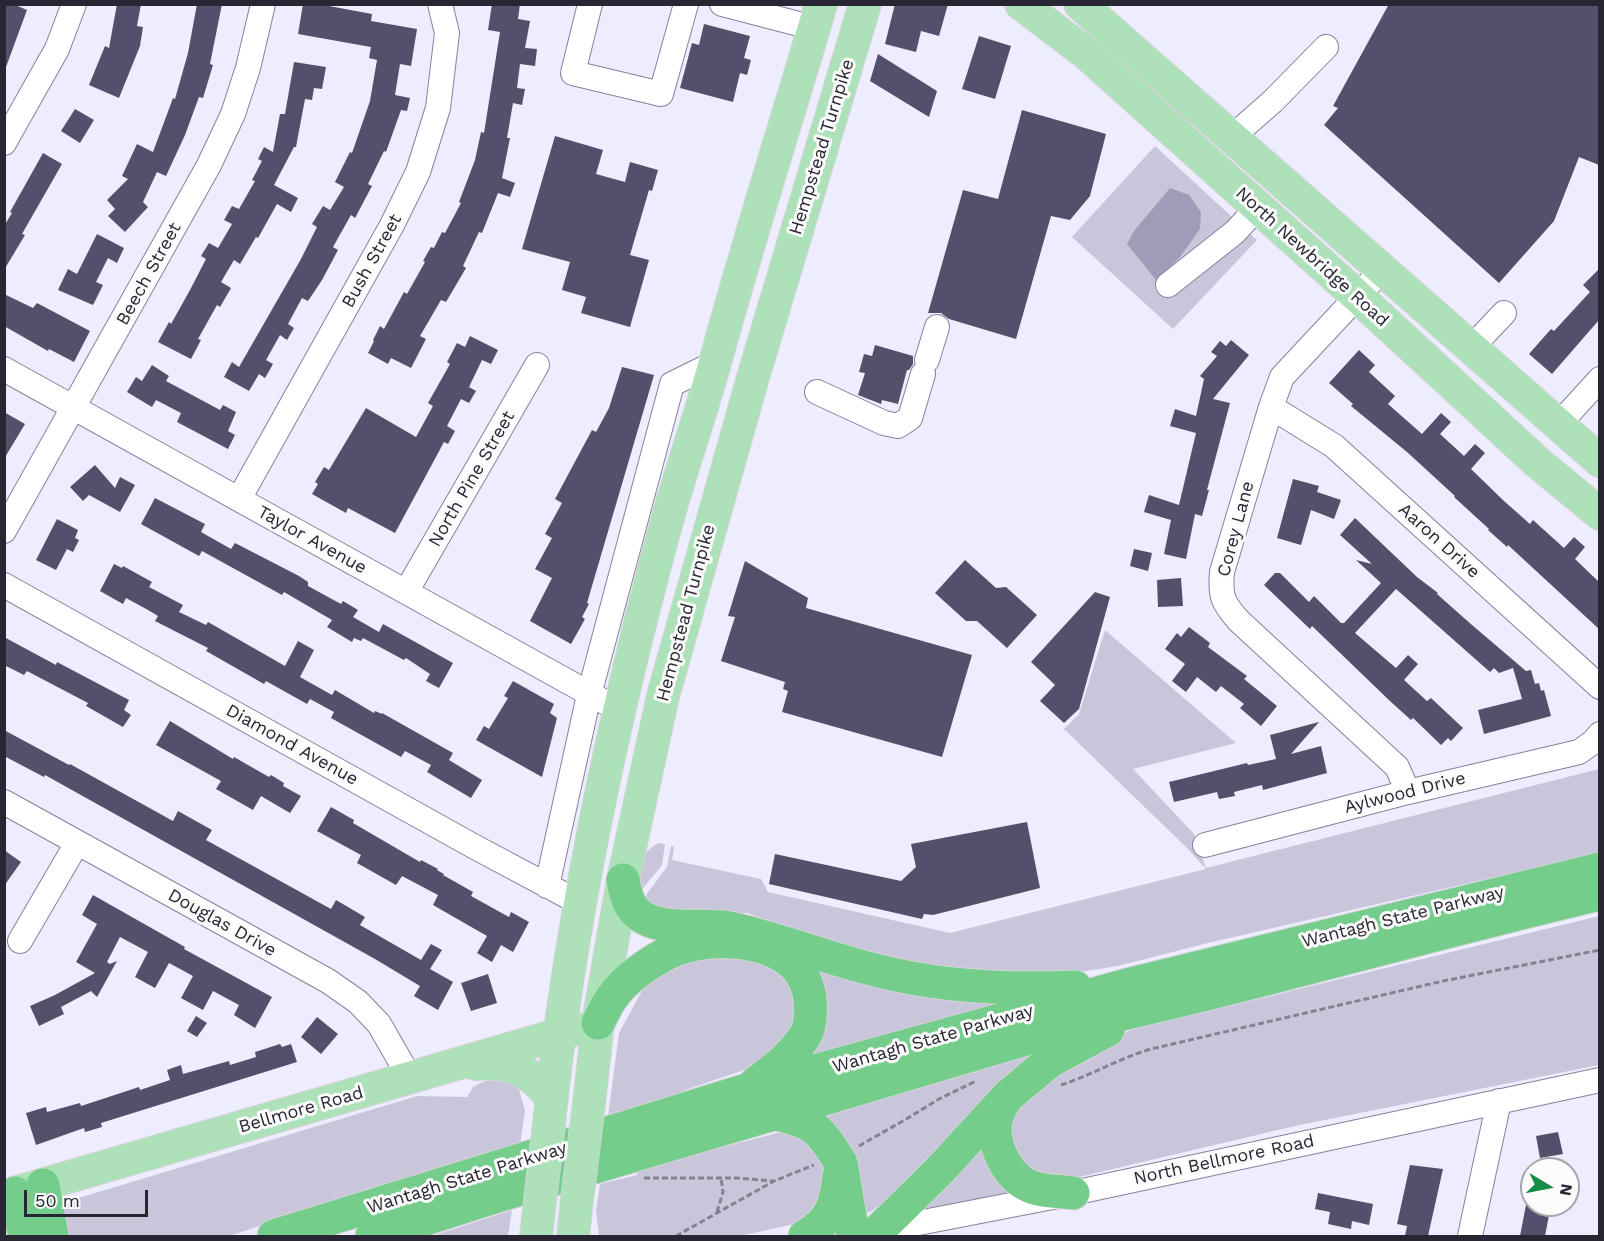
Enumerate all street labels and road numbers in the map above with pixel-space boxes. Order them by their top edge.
street label: Hempstead Turnpike [785,57,859,237]
street label: North Newbridge Road [1231,183,1393,331]
street label: Bush Street [337,210,407,312]
street label: Beech Street [112,219,186,329]
street label: North Pine Street [424,407,520,551]
street label: Corey Lane [1213,479,1259,579]
street label: Aaron Drive [1394,499,1484,583]
street label: Taylor Avenue [254,501,370,579]
street label: Hempstead Turnpike [652,522,720,704]
street label: Diamond Avenue [222,700,362,790]
street label: Aylwood Drive [1342,768,1468,818]
street label: Wantagh State Parkway [1300,881,1506,953]
street label: Douglas Drive [164,884,280,962]
street label: Wantagh State Parkway [830,1000,1036,1078]
street label: Bellmore Road [236,1082,366,1138]
street label: North Bellmore Road [1132,1130,1316,1190]
street label: Wantagh State Parkway [364,1137,570,1219]

